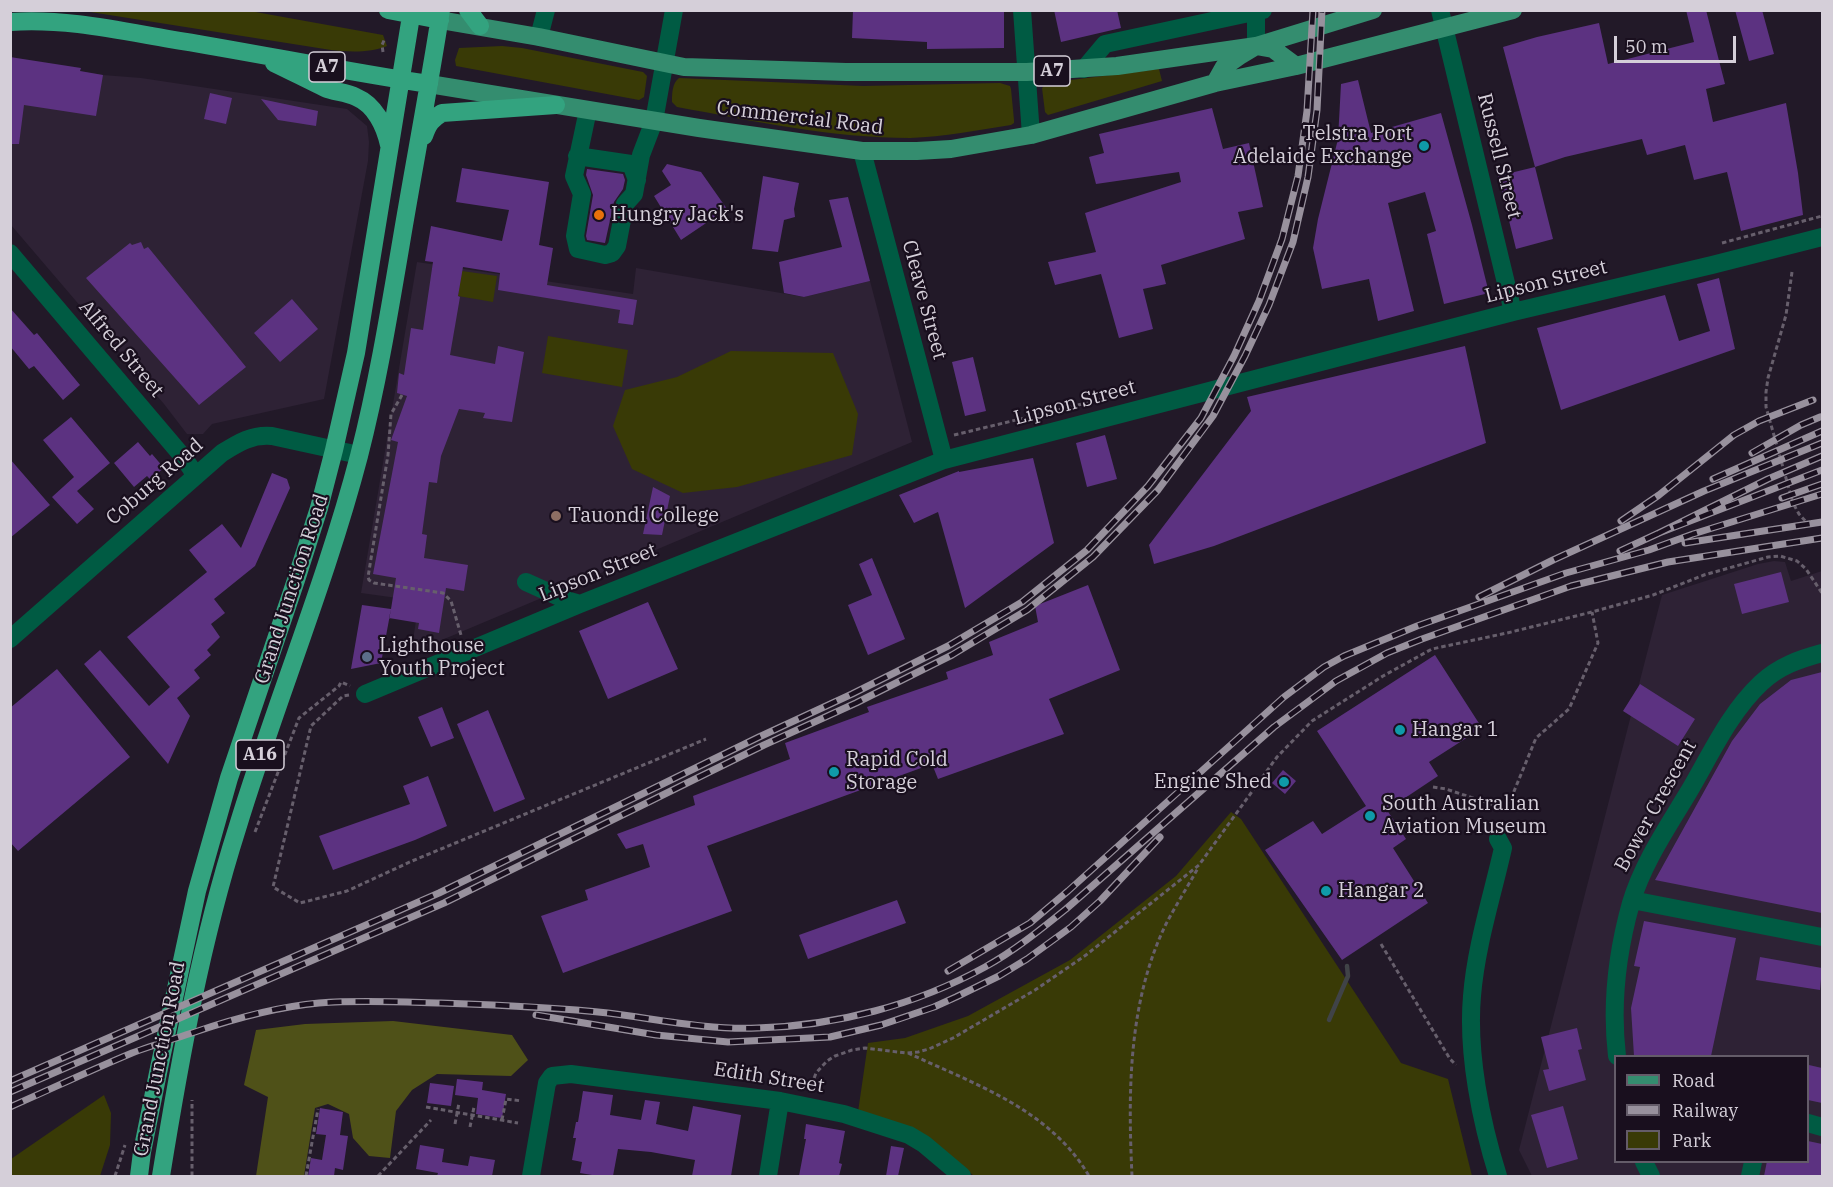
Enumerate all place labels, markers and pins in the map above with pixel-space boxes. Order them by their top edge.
place label: Telstra Port Adelaide Exchange [1233,122,1412,169]
marker: Telstra Port Adelaide Exchange [1417,139,1431,153]
place label: Hungry Jack's [611,203,744,227]
marker: Hungry Jack's [592,208,606,222]
place label: Tauondi College [568,504,719,528]
marker: Tauondi College [549,509,563,523]
place label: Lighthouse Youth Project [379,634,505,681]
marker: Lighthouse Youth Project [360,650,374,664]
place label: Hangar 1 [1412,718,1499,742]
marker: Hangar 1 [1393,723,1407,737]
place label: Rapid Cold Storage [846,748,948,795]
marker: Rapid Cold Storage [827,765,841,779]
place label: Engine Shed [1154,770,1272,794]
marker: Engine Shed [1277,775,1291,789]
place label: South Australian Aviation Museum [1382,792,1547,839]
marker: South Australian Aviation Museum [1363,809,1377,823]
place label: Hangar 2 [1338,879,1425,903]
marker: Hangar 2 [1319,884,1333,898]

